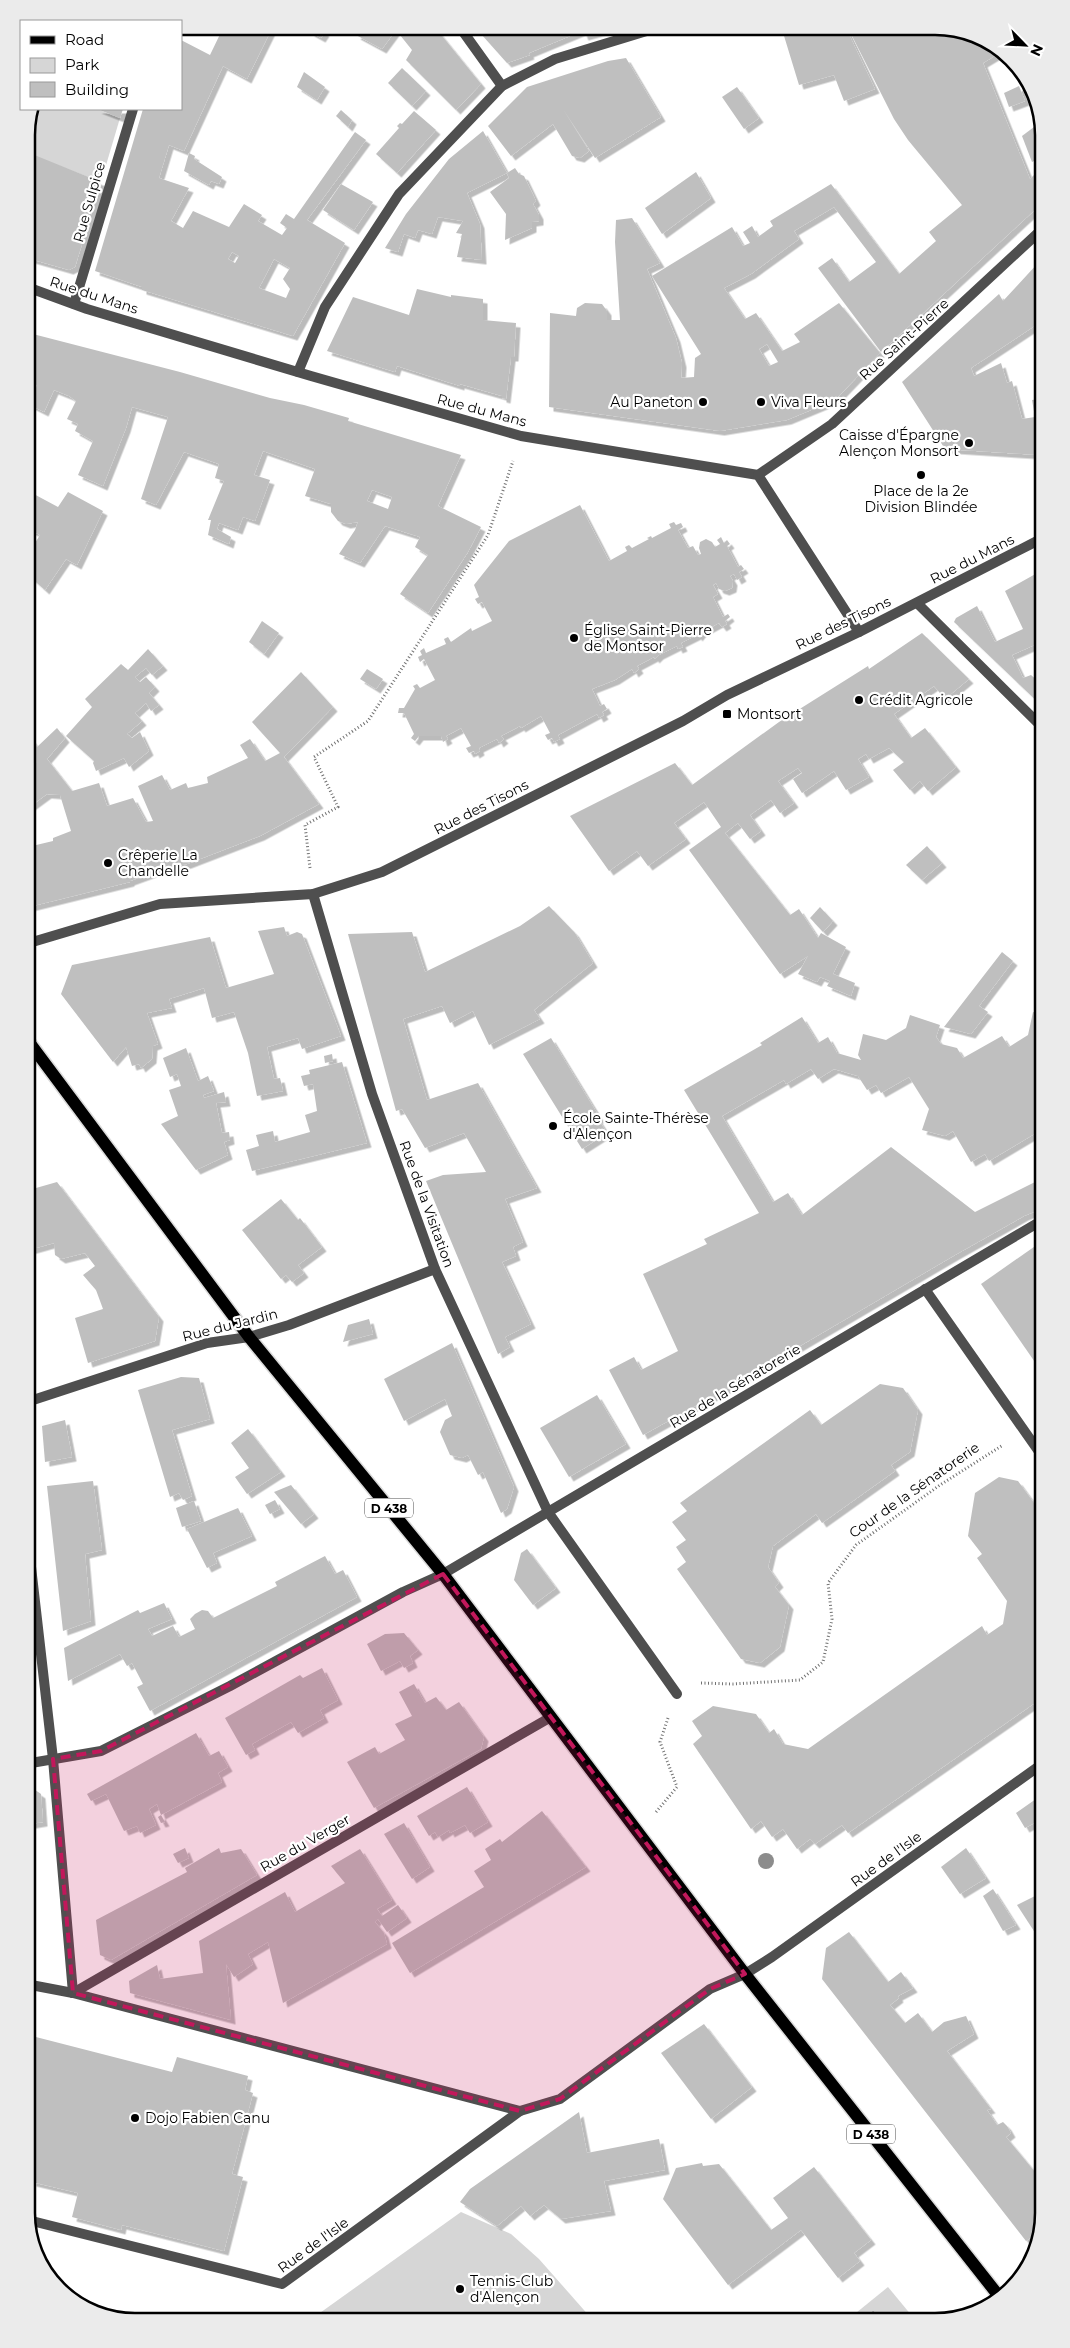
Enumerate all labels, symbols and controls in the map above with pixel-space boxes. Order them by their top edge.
legend [20,20,182,110]
north arrow [1000,20,1050,70]
text: Road [65,30,104,49]
text: N [1026,41,1047,59]
text: Park [65,55,99,74]
text: Building [65,80,129,99]
street label: Rue Sulpice [69,160,109,244]
street label: Rue du Mans [47,272,141,318]
street label: Rue Saint-Pierre [855,294,953,384]
street label: Rue du Mans [435,389,529,431]
place label: Au Paneton [610,393,693,411]
place label: Viva Fleurs [771,393,847,411]
marker: Au Paneton [697,396,709,408]
marker: Viva Fleurs [755,396,767,408]
place label: Caisse d'Épargne Alençon Monsort [839,426,959,460]
marker: Caisse d'Épargne Alençon Monsort [963,437,975,449]
marker: Place de la 2e Division Blindée [915,469,927,481]
place label: Place de la 2e Division Blindée [864,482,978,516]
street label: Rue du Mans [927,530,1017,588]
street label: Rue des Tisons [792,592,894,654]
place label: Église Saint-Pierre de Montsor [584,621,712,655]
marker: Église Saint-Pierre de Montsor [568,632,580,644]
place label: Crédit Agricole [869,691,973,709]
marker: Crédit Agricole [853,694,865,706]
place label: Montsort [737,705,802,723]
marker: Montsort [721,708,733,720]
street label: Rue des Tisons [431,775,531,839]
place label: Crêperie La Chandelle [118,846,198,880]
marker: Crêperie La Chandelle [102,857,114,869]
place label: École Sainte-Thérèse d'Alençon [563,1109,709,1143]
marker: École Sainte-Thérèse d'Alençon [547,1120,559,1132]
street label: Rue de la Visitation [396,1138,458,1270]
street label: Rue du Jardin [180,1304,280,1346]
street label: Rue de la Sénatorerie [666,1340,804,1432]
street label: Cour de la Sénatorerie [845,1438,983,1542]
road number: D 438 [365,1499,413,1518]
street label: Rue du Verger [257,1810,353,1876]
street label: Rue de l'Isle [847,1827,925,1891]
place label: Dojo Fabien Canu [145,2109,270,2127]
marker: Dojo Fabien Canu [129,2112,141,2124]
road number: D 438 [847,2124,895,2144]
street label: Rue de l'Isle [274,2213,352,2277]
place label: Tennis-Club d'Alençon [470,2272,553,2306]
marker: Tennis-Club d'Alençon [454,2283,466,2295]

